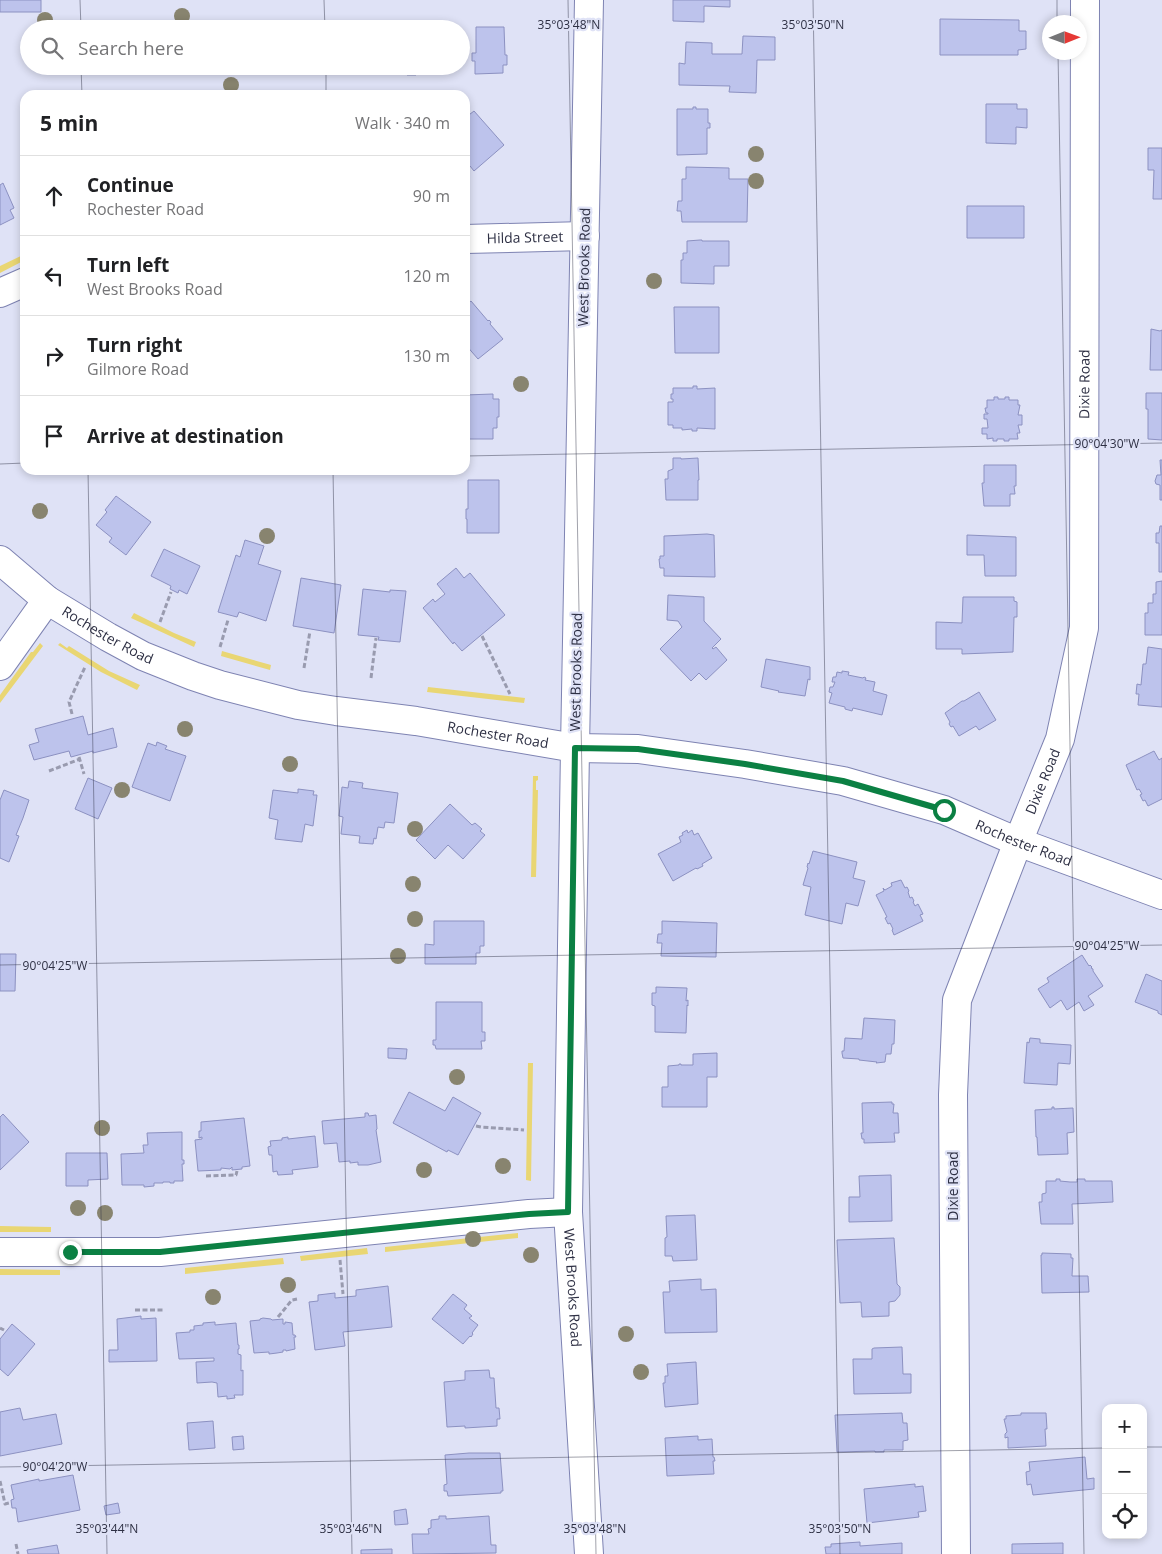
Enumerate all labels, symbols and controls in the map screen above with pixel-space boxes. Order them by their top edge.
north arrow [1042,15,1087,60]
text: 35°03'48"N [538,16,600,33]
text: 35°03'50"N [782,16,844,33]
search box [20,20,470,75]
icon: search [38,34,66,62]
text: Search here [78,35,184,61]
text: 5 min [40,109,98,137]
text: Walk · 340 m [355,112,450,134]
text: Continue [87,172,174,198]
icon: ahead [40,182,68,210]
text: 90 m [413,185,450,207]
text: Rochester Road [87,198,204,220]
street label: West Brooks Road [573,207,594,327]
street label: Hilda Street [486,227,563,247]
text: Turn left [87,252,169,278]
icon: left [40,262,68,290]
text: 120 m [404,265,450,287]
text: West Brooks Road [87,278,223,300]
text: Turn right [87,332,182,358]
icon: right [40,342,68,370]
text: 130 m [404,345,450,367]
street label: Dixie Road [1074,349,1093,419]
text: Gilmore Road [87,358,189,380]
icon: arrive [40,422,68,450]
text: Arrive at destination [87,423,284,449]
text: 90°04'30"W [1075,435,1139,452]
street label: Rochester Road [59,601,156,668]
street label: West Brooks Road [565,612,586,732]
street label: Rochester Road [446,716,550,752]
street label: Dixie Road [1020,745,1064,817]
route start [933,799,956,822]
street label: Rochester Road [973,815,1075,870]
text: 90°04'25"W [1075,937,1139,954]
text: 90°04'25"W [23,957,87,974]
street label: Dixie Road [943,1151,962,1221]
street label: West Brooks Road [560,1228,586,1348]
route end [59,1241,82,1264]
map controls [1102,1404,1147,1539]
button: + [1102,1404,1147,1449]
button: − [1102,1449,1147,1494]
text: 90°04'20"W [23,1458,87,1475]
button: locate [1102,1494,1147,1539]
text: 35°03'44"N [76,1520,138,1537]
text: 35°03'46"N [320,1520,382,1537]
text: 35°03'48"N [564,1520,626,1537]
text: 35°03'50"N [809,1520,871,1537]

